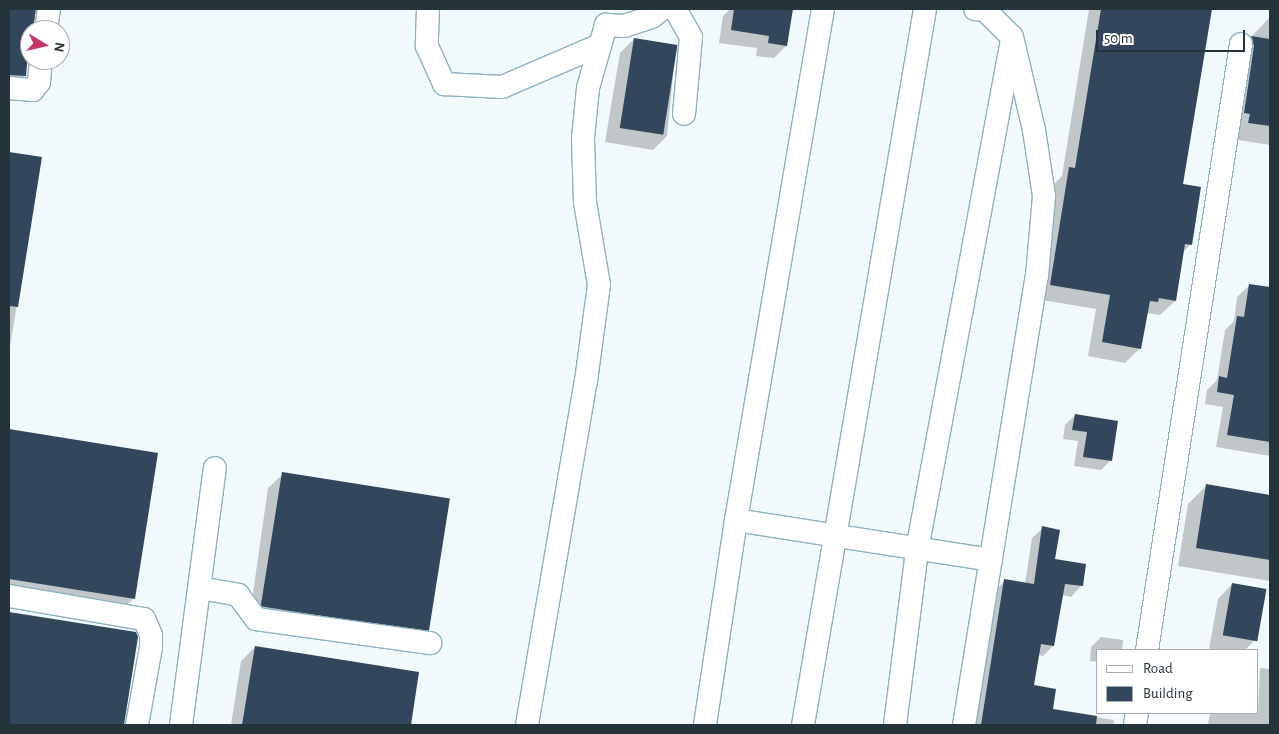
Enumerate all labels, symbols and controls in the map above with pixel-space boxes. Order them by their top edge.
north arrow [20,20,70,70]
scale bar [1099,20,1248,52]
text: 50 m [1104,31,1133,46]
text: N [51,41,67,53]
legend [1096,649,1259,714]
text: Road [1143,661,1173,676]
text: Building [1143,686,1193,701]

